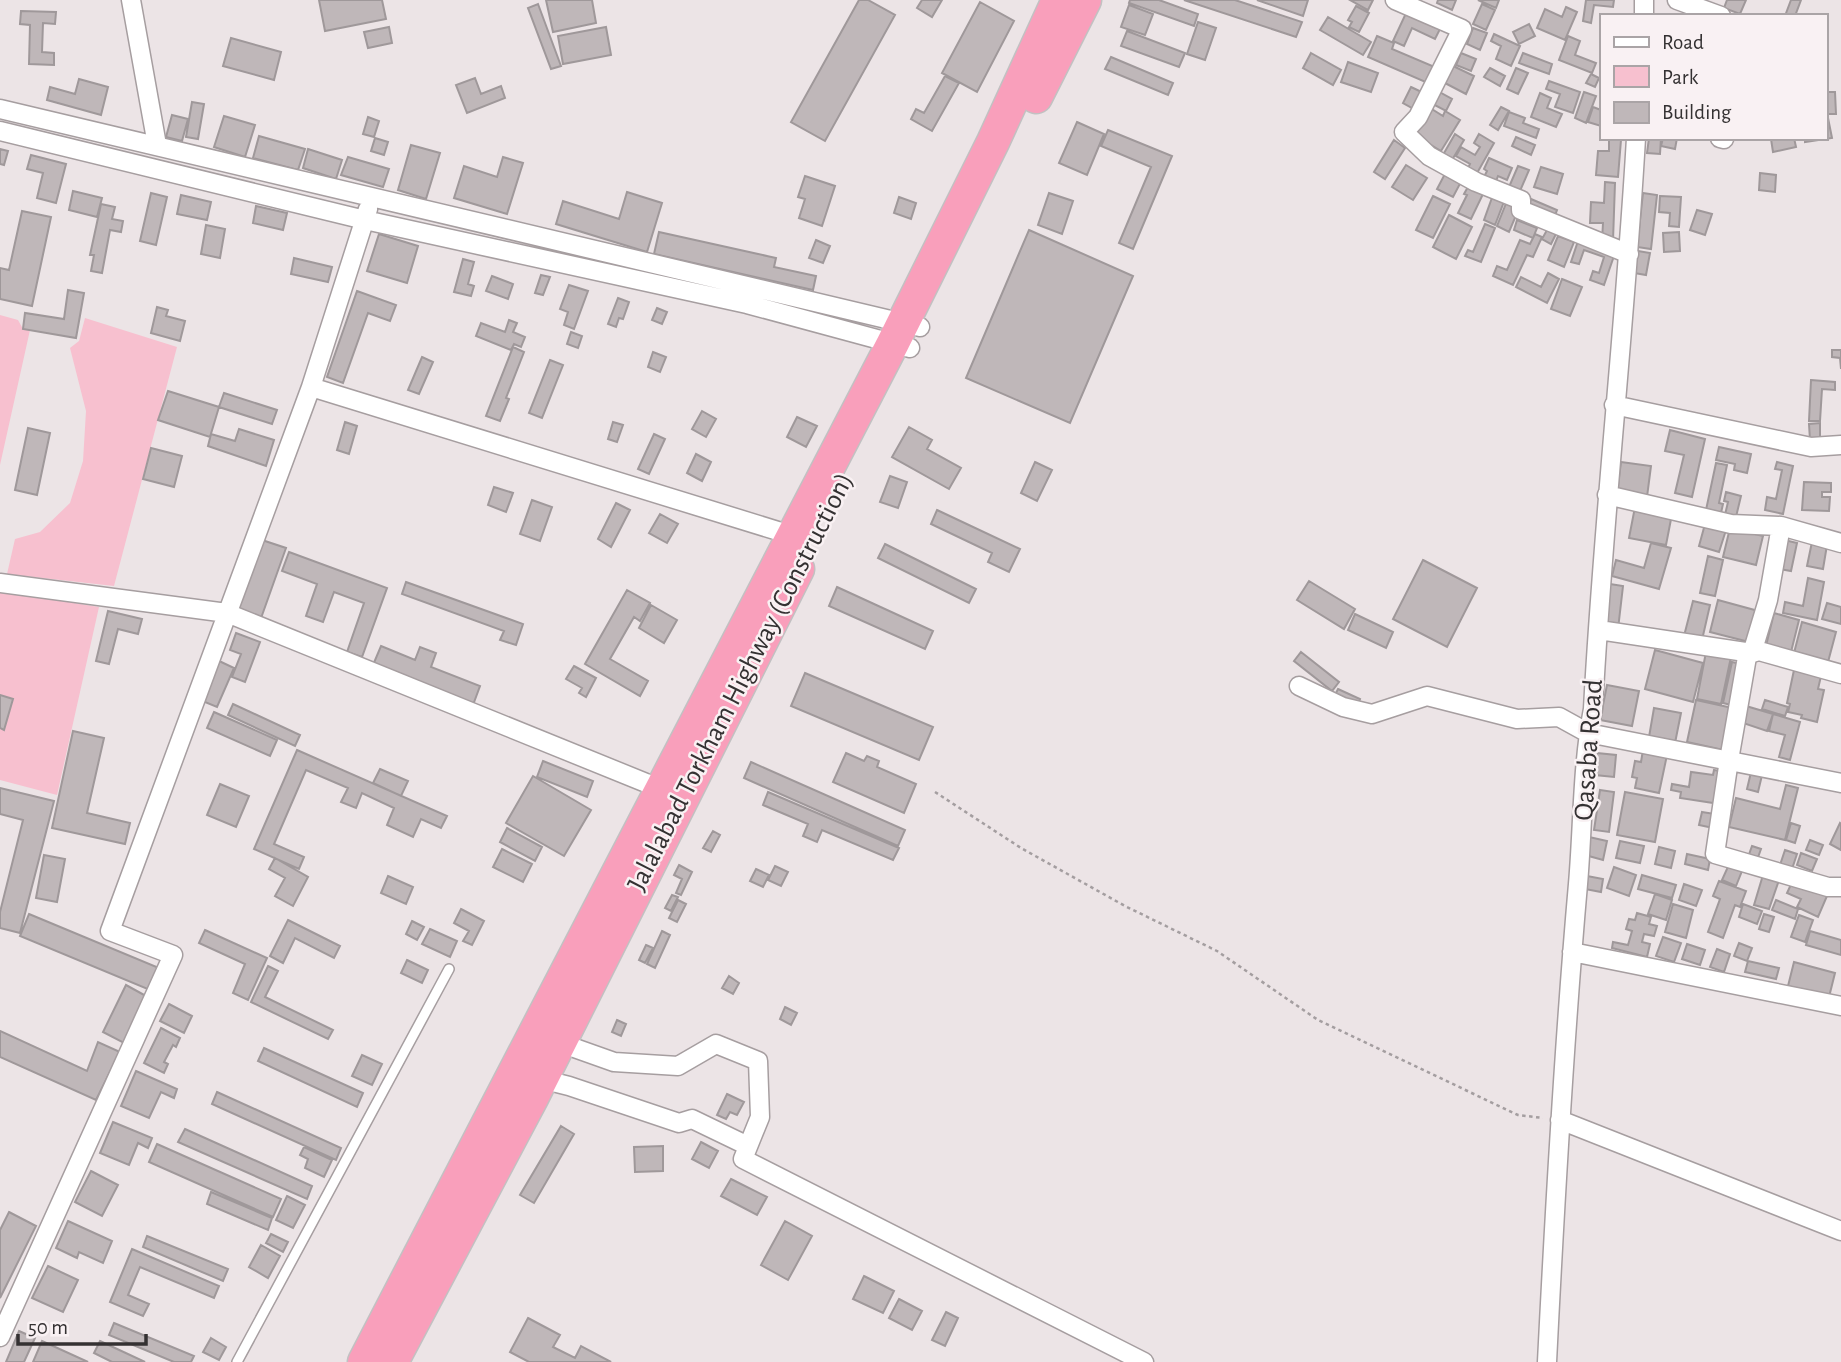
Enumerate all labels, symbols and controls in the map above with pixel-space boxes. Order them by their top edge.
legend [1600,14,1827,140]
text: Road [1662,32,1704,53]
text: Park [1662,67,1699,88]
text: Building [1662,102,1732,123]
street label: Jalalabad Torkham Highway (Construction) [623,468,859,896]
street label: Qasaba Road [1570,678,1608,822]
scale bar [18,1302,145,1346]
text: 50 m [28,1317,68,1338]

